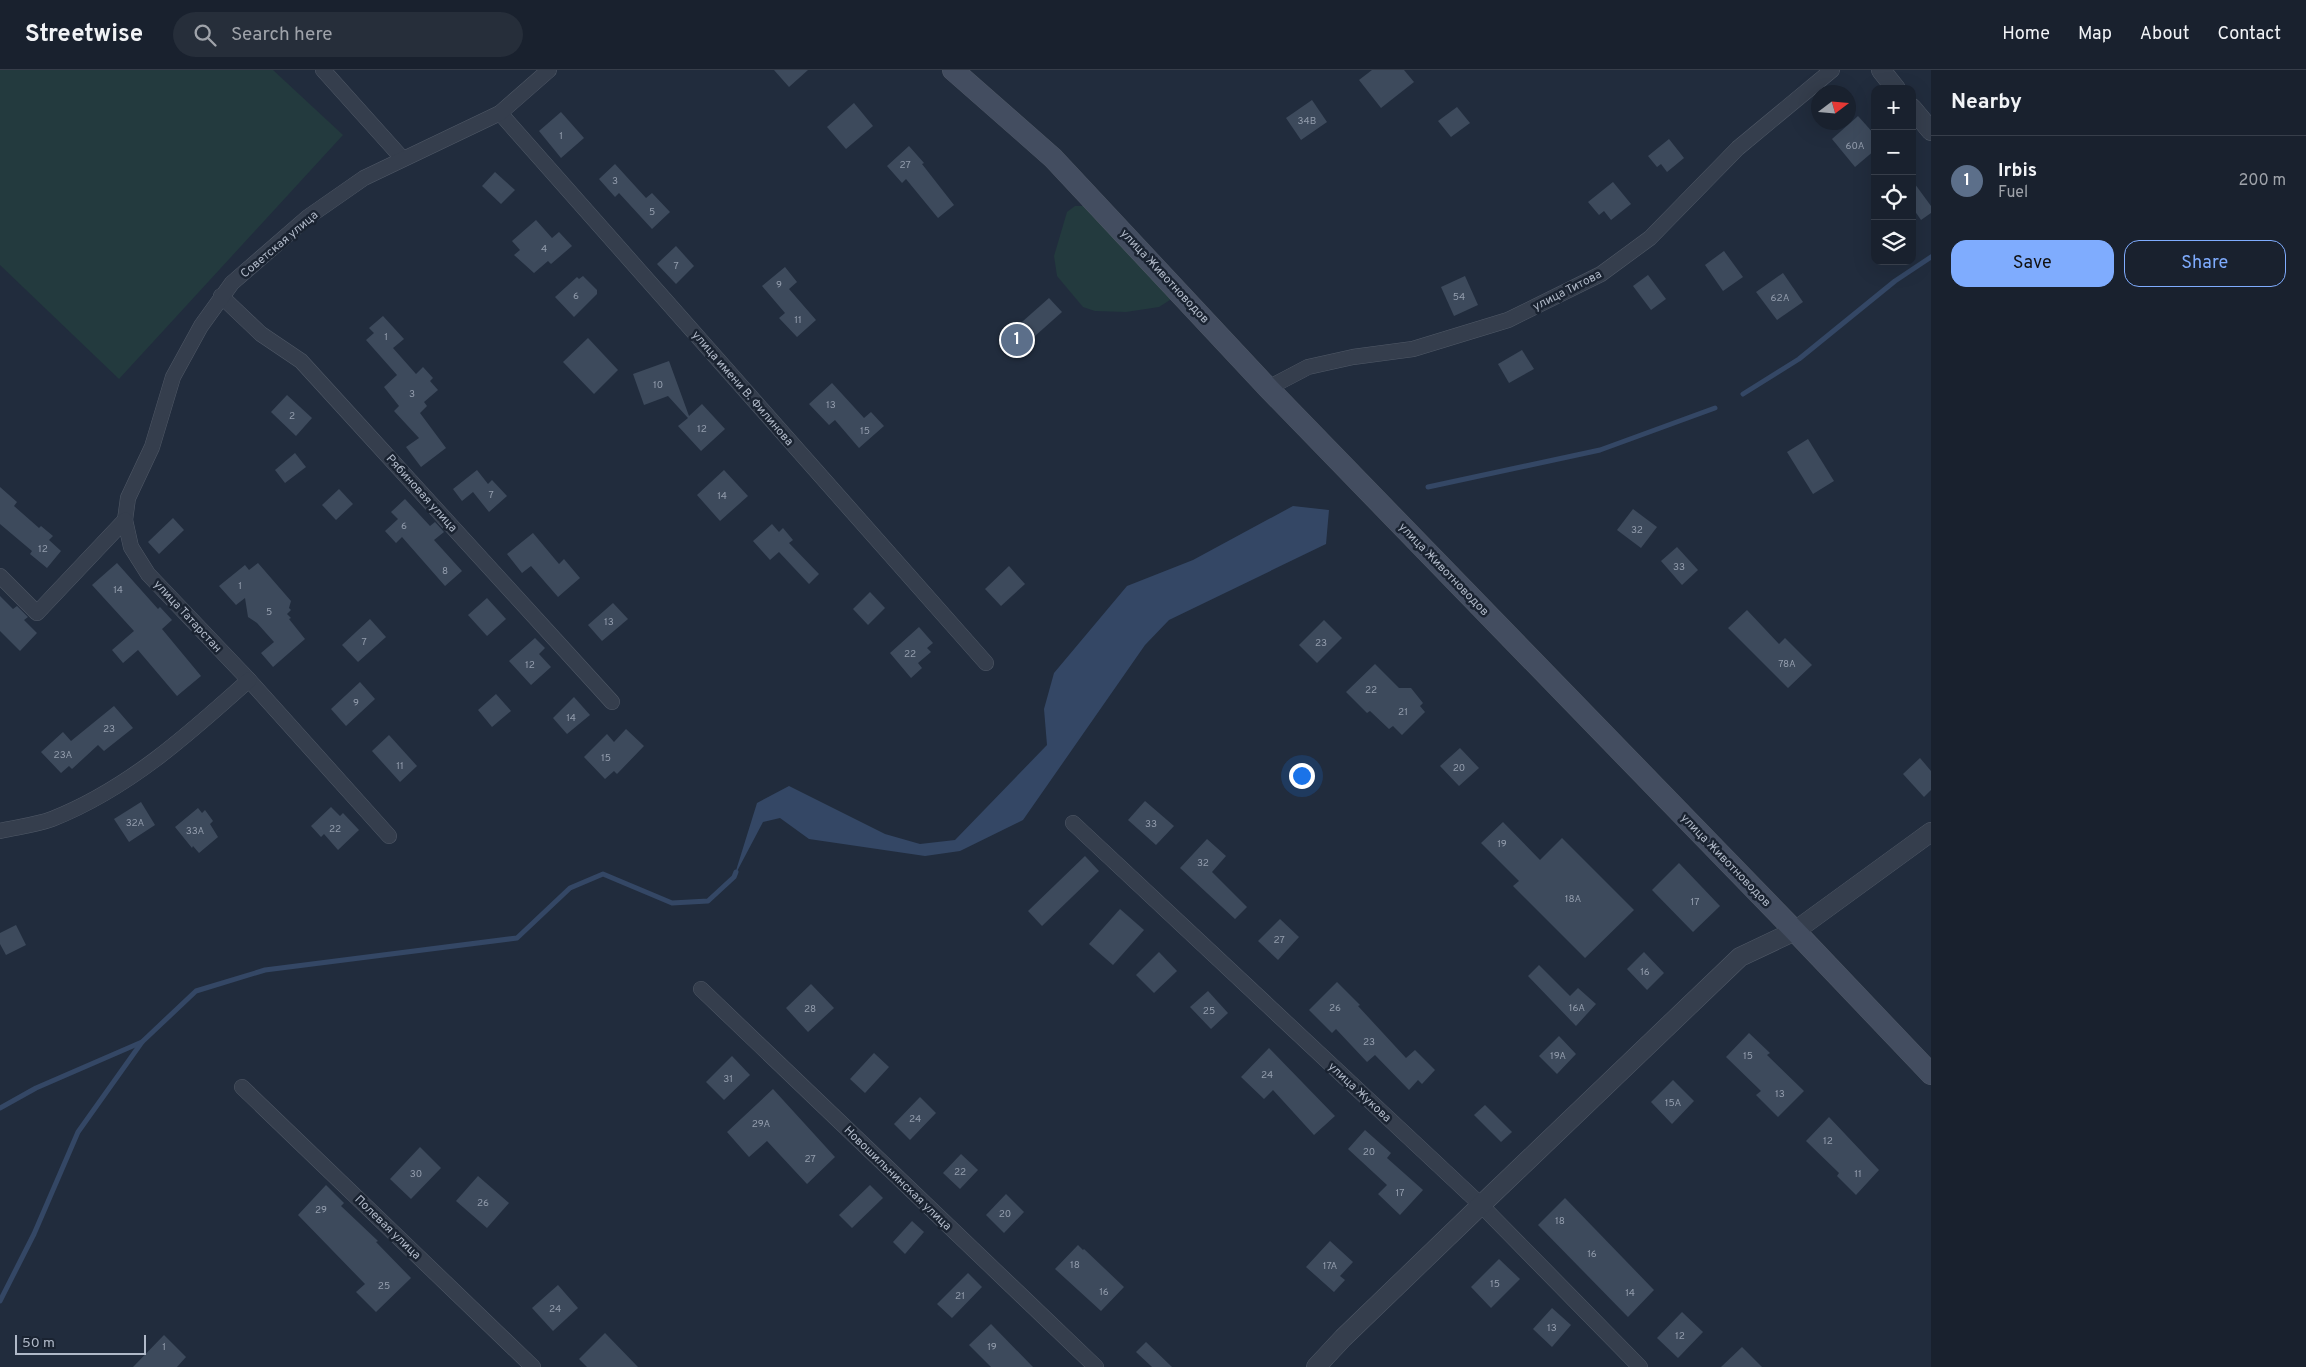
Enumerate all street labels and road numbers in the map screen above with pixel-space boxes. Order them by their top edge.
street label: Советская улица [237,208,322,282]
street label: улица Животноводов [1116,226,1212,327]
street label: улица Титова [1530,267,1605,315]
street label: улица имени В. Филинова [688,328,797,450]
street label: Рябиновая улица [382,451,460,536]
street label: улица Животноводов [1395,520,1492,620]
street label: улица Татарстан [150,577,225,656]
street label: улица Животноводов [1677,811,1774,911]
street label: улица Жукова [1324,1059,1394,1126]
street label: Новошильнинская улица [840,1123,955,1235]
street label: Полевая улица [351,1192,424,1263]

